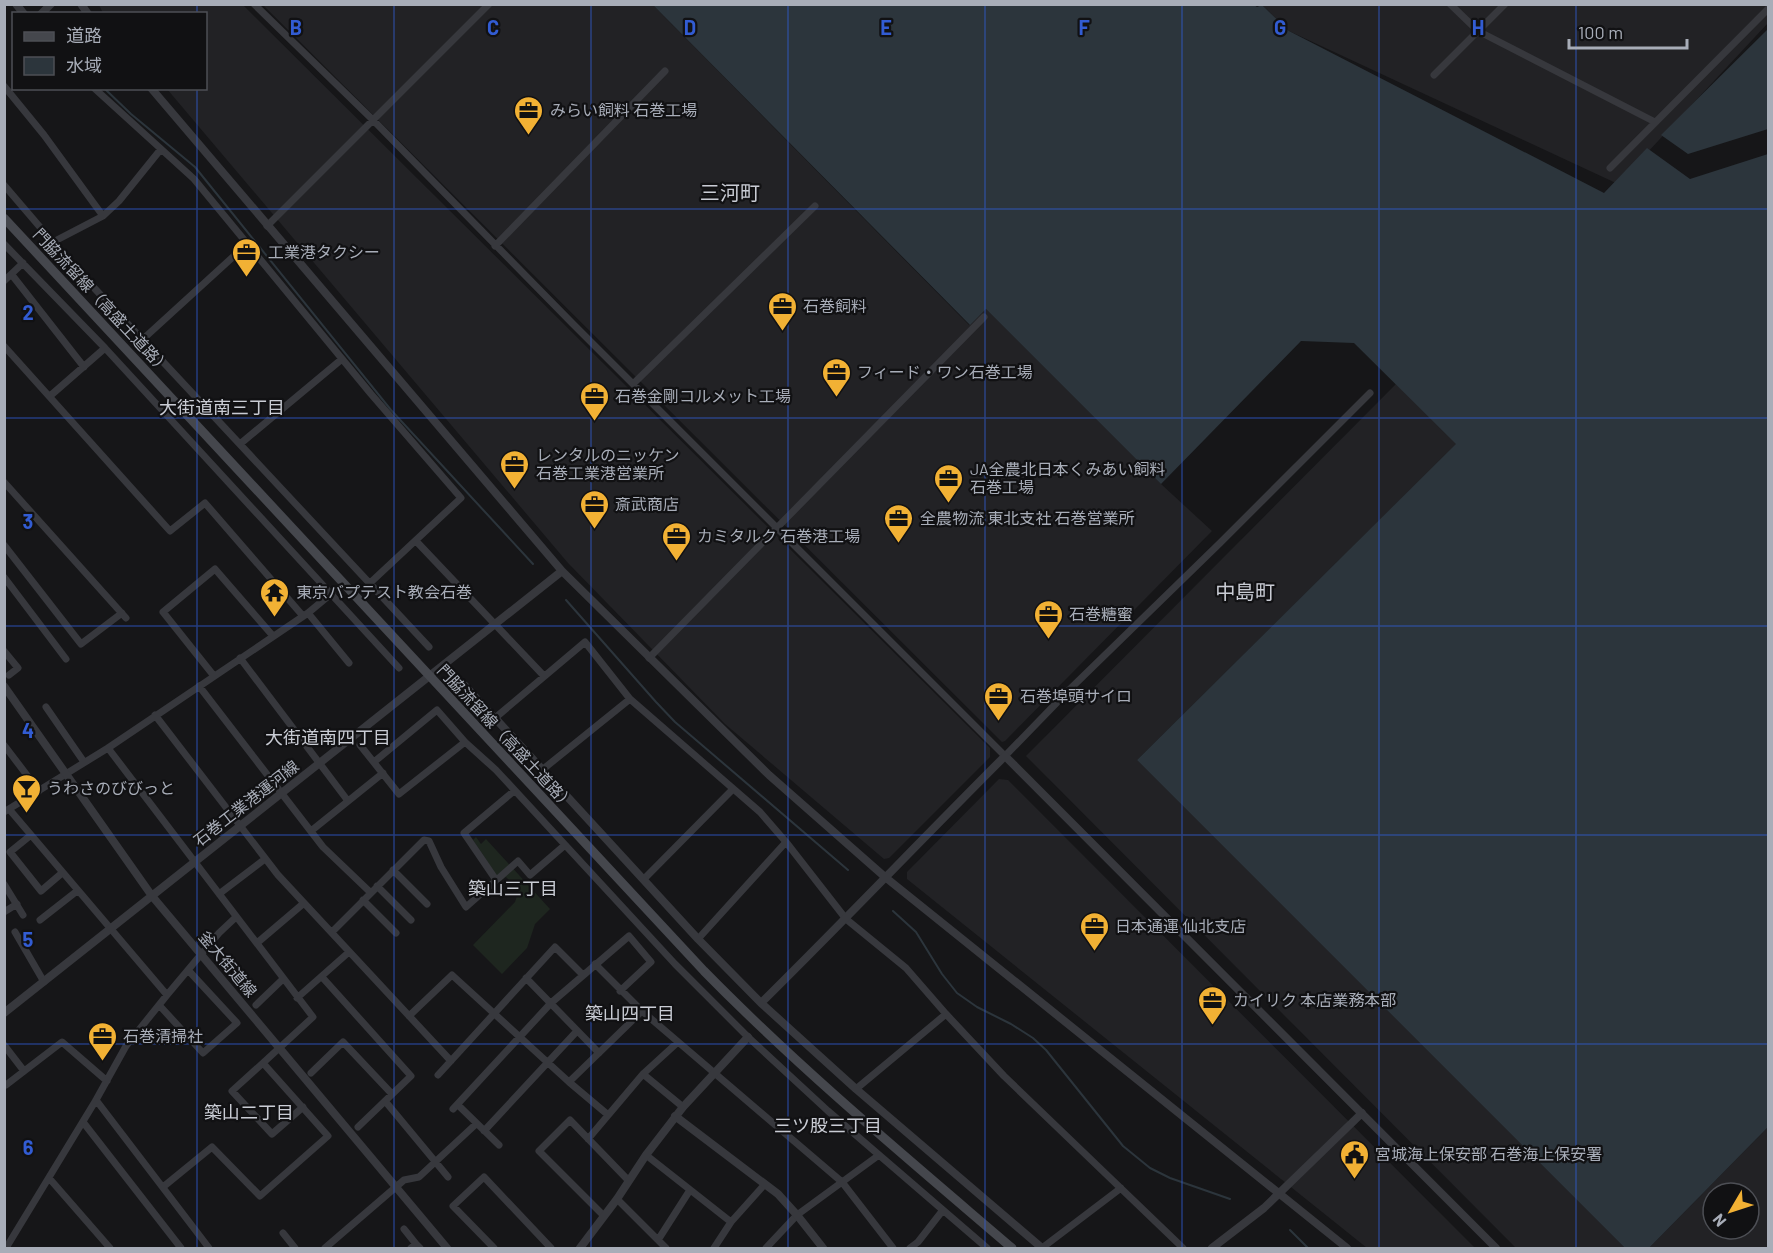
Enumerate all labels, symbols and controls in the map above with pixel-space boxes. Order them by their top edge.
legend [12,12,207,90]
scale bar [1569,12,1688,50]
text: B [290,15,302,39]
text: C [487,15,499,39]
text: D [684,15,696,39]
text: E [880,15,892,39]
text: F [1078,15,1090,39]
text: G [1274,15,1286,39]
text: H [1472,15,1484,39]
text: 100 m [1578,21,1623,43]
text: 道路 [66,24,102,46]
text: 水域 [66,54,102,76]
office icon: みらい飼料 石巻工場 [513,94,545,136]
place label: みらい飼料 石巻工場 [550,100,697,119]
district label: 三河町 [700,180,760,204]
street label: 門脇流留線（高盛土道路） [30,224,175,377]
office icon: 工業港タクシー [231,236,263,278]
place label: 工業港タクシー [268,242,380,261]
office icon: 石巻飼料 [766,290,798,332]
place label: 石巻飼料 [803,296,867,315]
text: 2 [22,300,34,324]
office icon: フィード・ワン石巻工場 [820,356,852,398]
place label: フィード・ワン石巻工場 [857,362,1033,381]
office icon: 石巻金剛コルメット工場 [578,380,610,422]
place label: 石巻金剛コルメット工場 [615,386,791,405]
district label: 大街道南三丁目 [159,396,285,418]
place label: レンタルのニッケン 石巻工業港営業所 [536,445,680,482]
office icon: レンタルのニッケン 石巻工業港営業所 [499,448,531,490]
place label: JA全農北日本くみあい飼料 石巻工場 [970,459,1165,496]
office icon: JA全農北日本くみあい飼料 石巻工場 [933,462,965,504]
office icon: 斎武商店 [578,488,610,530]
place label: 斎武商店 [615,494,679,513]
office icon: 全農物流 東北支社 石巻営業所 [883,502,915,544]
place label: 全農物流 東北支社 石巻営業所 [920,508,1134,527]
text: 3 [23,509,33,533]
office icon: カミタルク 石巻港工場 [660,520,692,562]
place label: カミタルク 石巻港工場 [697,526,860,545]
temple icon: 東京バプテスト教会石巻 [259,576,291,618]
district label: 中島町 [1215,579,1275,603]
place label: 東京バプテスト教会石巻 [296,582,472,601]
office icon: 石巻糖蜜 [1032,598,1064,640]
place label: 石巻糖蜜 [1069,604,1133,623]
street label: 門脇流留線（高盛土道路） [434,660,579,813]
office icon: 石巻埠頭サイロ [983,680,1015,722]
place label: 石巻埠頭サイロ [1020,686,1132,705]
text: 4 [22,718,34,742]
district label: 大街道南四丁目 [265,726,391,748]
street label: 石巻工業港運河線 [189,756,302,849]
bar icon: うわさのびびっと [10,772,42,814]
place label: うわさのびびっと [47,778,175,797]
district label: 築山三丁目 [468,877,558,899]
office icon: 日本通運 仙北支店 [1078,910,1110,952]
place label: 日本通運 仙北支店 [1115,916,1246,935]
text: 5 [23,927,34,951]
street label: 釜大街道線 [195,927,261,1000]
office icon: カイリク 本店業務本部 [1196,984,1228,1026]
place label: カイリク 本店業務本部 [1233,990,1396,1009]
district label: 築山四丁目 [585,1002,675,1024]
office icon: 石巻清掃社 [86,1020,118,1062]
place label: 石巻清掃社 [123,1026,203,1045]
district label: 築山二丁目 [204,1101,294,1123]
district label: 三ツ股三丁目 [774,1114,882,1136]
text: 6 [23,1135,34,1159]
public building icon: 宮城海上保安部 石巻海上保安署 [1338,1138,1370,1180]
place label: 宮城海上保安部 石巻海上保安署 [1375,1144,1602,1163]
north arrow [1701,1181,1761,1241]
text: N [1708,1211,1730,1231]

